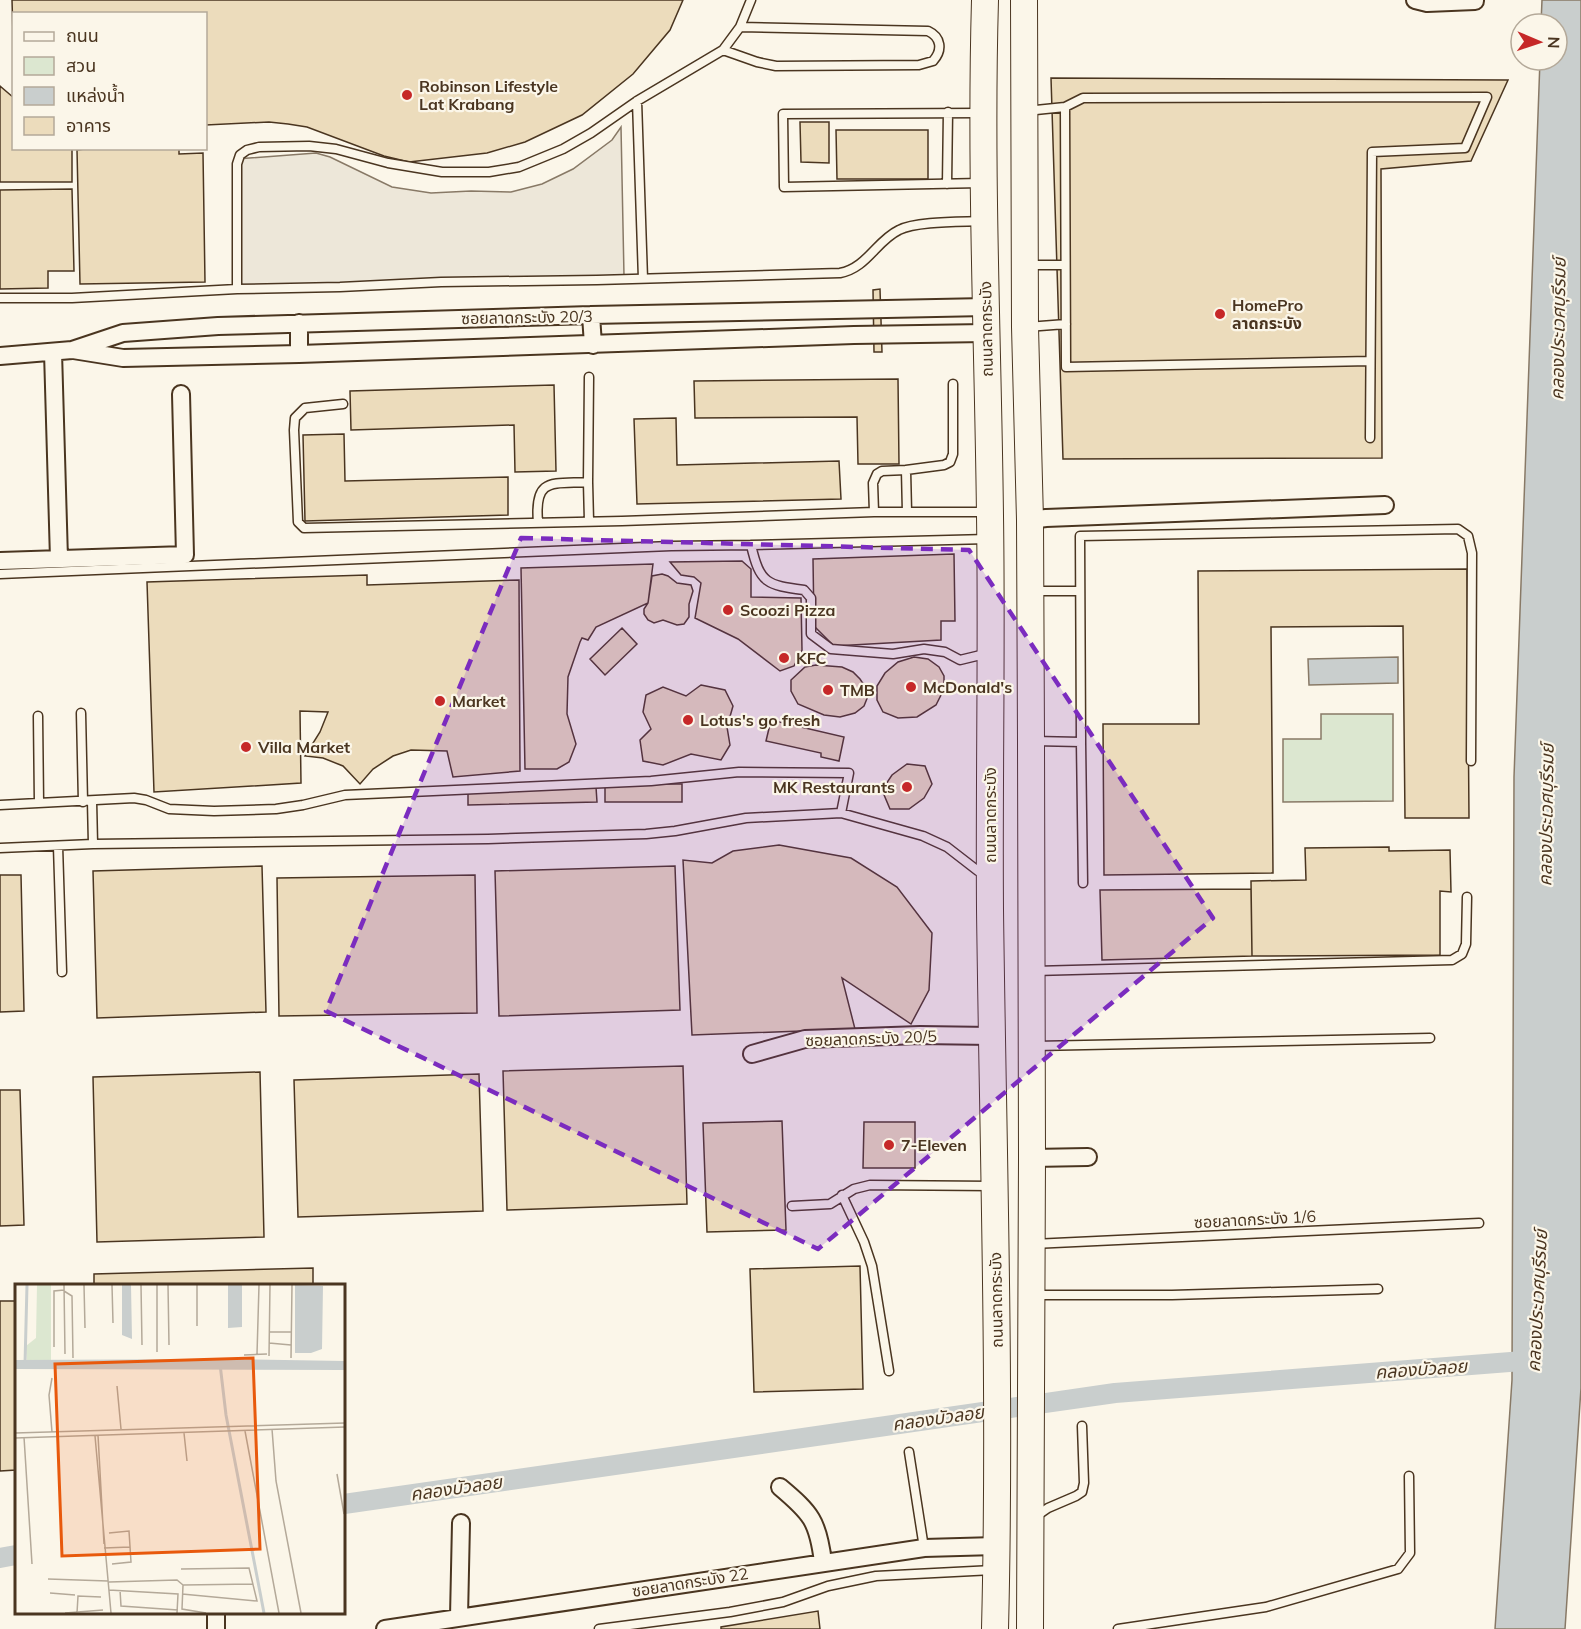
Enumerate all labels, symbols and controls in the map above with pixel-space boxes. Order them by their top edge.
legend [12,12,207,150]
north arrow [1509,12,1569,72]
text: ถนน [66,24,99,47]
text: N [1544,36,1564,49]
text: สวน [66,54,96,77]
place label: Robinson Lifestyle Lat Krabang [419,76,558,114]
text: แหล่งน้ำ [66,83,125,107]
marker: Robinson Lifestyle Lat Krabang [400,88,414,102]
text: อาคาร [66,114,111,137]
water label: คลองประเวศบุรีรมย์ [1545,254,1571,400]
street label: ถนนลาดกระบัง [975,281,997,377]
place label: HomePro ลาดกระบัง [1232,295,1303,333]
street label: ซอยลาดกระบัง 20/3 [461,306,593,328]
marker: HomePro ลาดกระบัง [1213,307,1227,321]
place label: Scoozi Pizza [740,600,836,620]
marker: Scoozi Pizza [721,603,735,617]
place label: KFC [796,648,827,668]
marker: KFC [777,651,791,665]
place label: McDonald's [923,677,1012,697]
place label: TMB [840,680,875,700]
marker: McDonald's [904,680,918,694]
marker: TMB [821,683,835,697]
place label: Market [452,691,506,711]
marker: Market [433,694,447,708]
place label: Lotus's go fresh [700,710,820,730]
marker: Lotus's go fresh [681,713,695,727]
place label: Villa Market [257,737,350,757]
marker: Villa Market [239,740,253,754]
water label: คลองประเวศบุรีรมย์ [1533,740,1559,886]
street label: ถนนลาดกระบัง [980,767,1000,863]
place label: MK Restaurants [773,777,895,797]
marker: MK Restaurants [900,780,914,794]
street label: ซอยลาดกระบัง 20/5 [805,1026,937,1050]
place label: 7-Eleven [901,1135,967,1155]
marker: 7-Eleven [882,1138,896,1152]
street label: ซอยลาดกระบัง 1/6 [1194,1206,1316,1232]
water label: คลองประเวศบุรีรมย์ [1522,1226,1552,1373]
street label: ถนนลาดกระบัง [985,1252,1007,1348]
inset map [15,1284,345,1614]
water label: คลองบัวลอย [1374,1354,1469,1384]
water label: คลองบัวลอย [891,1400,987,1436]
water label: คลองบัวลอย [409,1470,505,1506]
street label: ซอยลาดกระบัง 22 [630,1563,750,1601]

